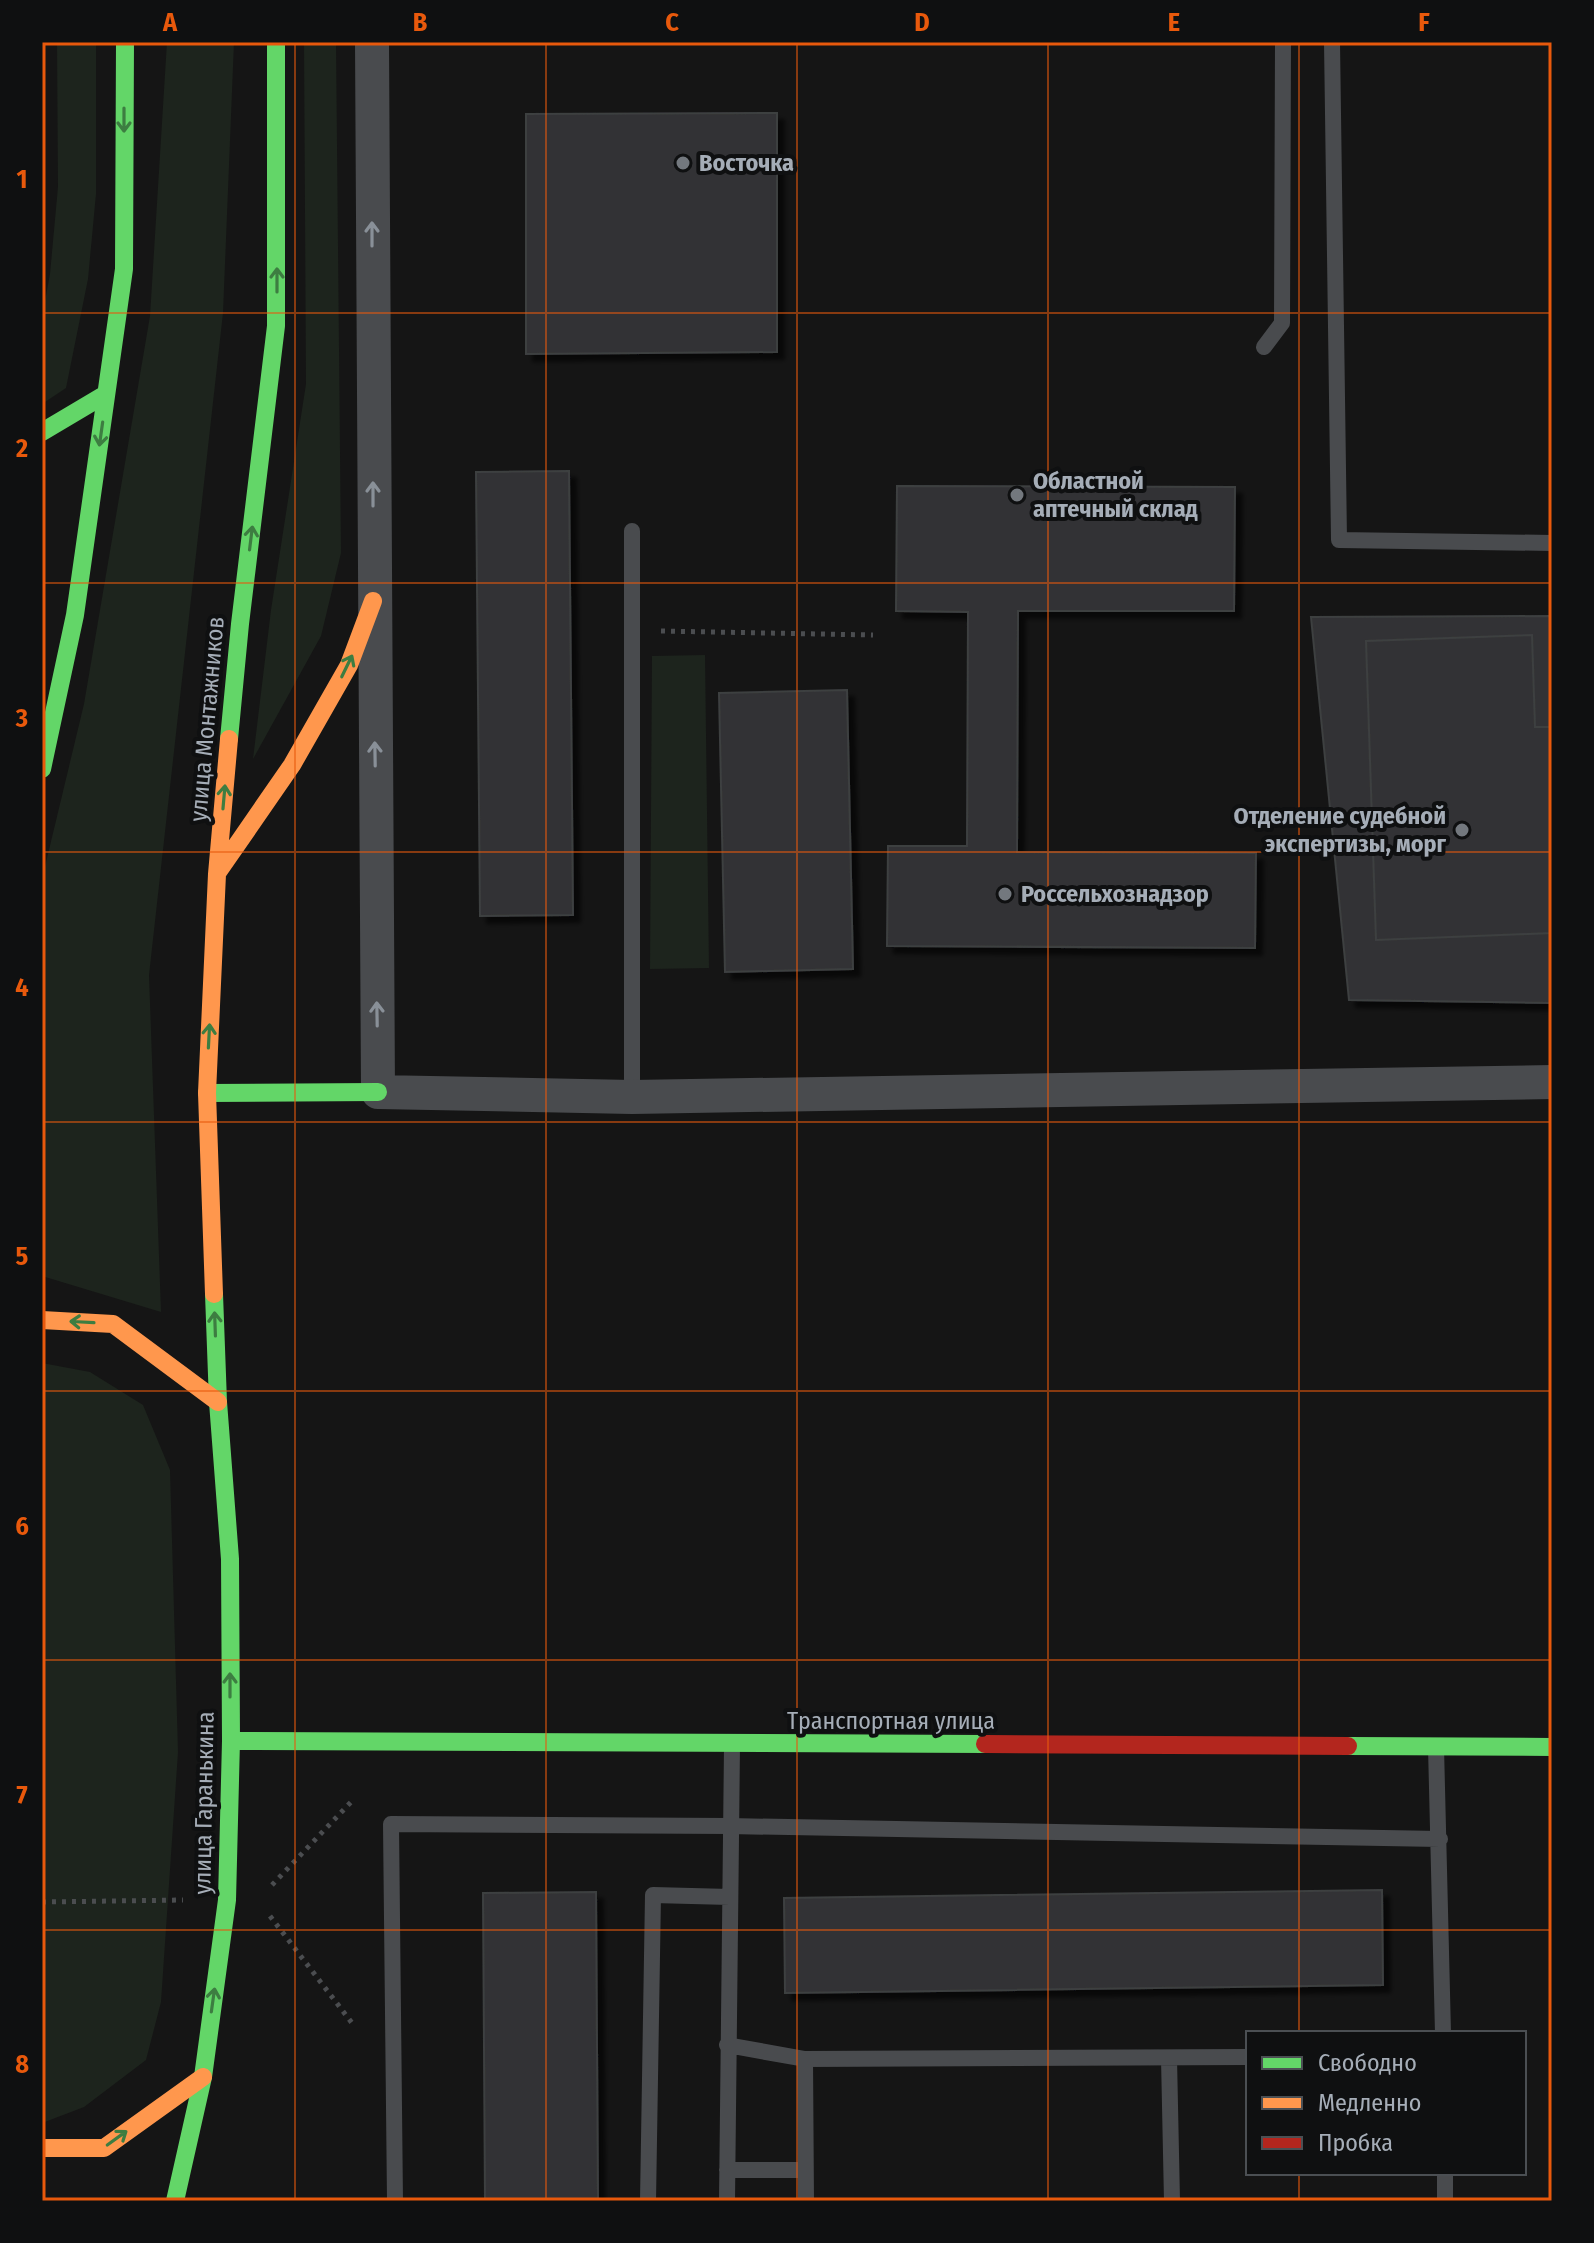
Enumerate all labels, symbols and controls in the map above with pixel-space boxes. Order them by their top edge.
text: A [162,7,178,38]
text: B [413,7,428,38]
text: C [665,7,679,38]
text: D [914,7,930,38]
text: E [1168,7,1180,38]
text: F [1418,7,1430,38]
one-way arrow [116,106,132,133]
place label: Восточка [699,149,794,177]
marker: Восточка [674,154,692,172]
text: 1 [17,164,28,195]
one-way arrow [364,221,380,248]
one-way arrow [269,267,285,294]
one-way arrow [93,421,108,446]
text: 2 [15,433,28,464]
place label: Областной аптечный склад [1033,467,1198,523]
one-way arrow [365,481,381,508]
marker: Областной аптечный склад [1008,486,1026,504]
one-way arrow [243,525,258,552]
street label: улица Монтажников [184,615,230,823]
one-way arrow [340,655,355,679]
text: 3 [15,703,28,734]
one-way arrow [367,741,382,768]
one-way arrow [217,784,232,811]
place label: Отделение судебной экспертизы, морг [1234,802,1447,858]
marker: Отделение судебной экспертизы, морг [1453,821,1471,839]
place label: Россельхознадзор [1021,880,1209,908]
marker: Россельхознадзор [996,885,1014,903]
text: 4 [15,972,29,1003]
one-way arrow [369,1001,385,1028]
one-way arrow [202,1023,217,1050]
text: 5 [16,1241,29,1272]
one-way arrow [208,1311,223,1338]
one-way arrow [69,1314,96,1329]
text: 6 [15,1511,29,1542]
one-way arrow [223,1672,238,1699]
street label: Транспортная улица [787,1707,995,1735]
street label: улица Гаранькина [188,1711,220,1895]
text: 7 [16,1780,28,1811]
one-way arrow [206,1988,221,2013]
legend [1246,2031,1526,2175]
text: 8 [15,2049,29,2080]
text: Свободно [1318,2049,1417,2077]
text: Медленно [1318,2089,1421,2117]
text: Пробка [1318,2129,1393,2157]
one-way arrow [106,2130,127,2147]

